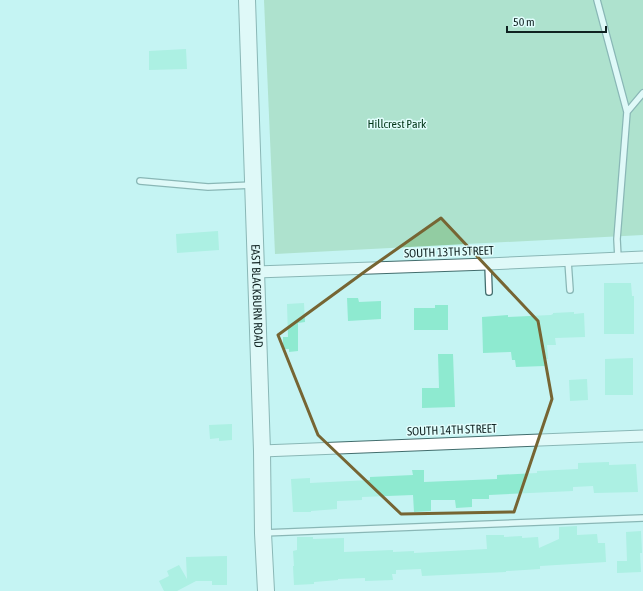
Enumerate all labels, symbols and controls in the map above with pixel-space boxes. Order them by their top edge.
scale bar [507,8,606,34]
text: 50 m [513,15,535,29]
park label: Hillcrest Park [368,117,427,131]
street label: SOUTH 13TH STREET [404,243,495,261]
street label: EAST BLACKBURN ROAD [248,244,266,348]
street label: SOUTH 14TH STREET [407,421,498,439]

